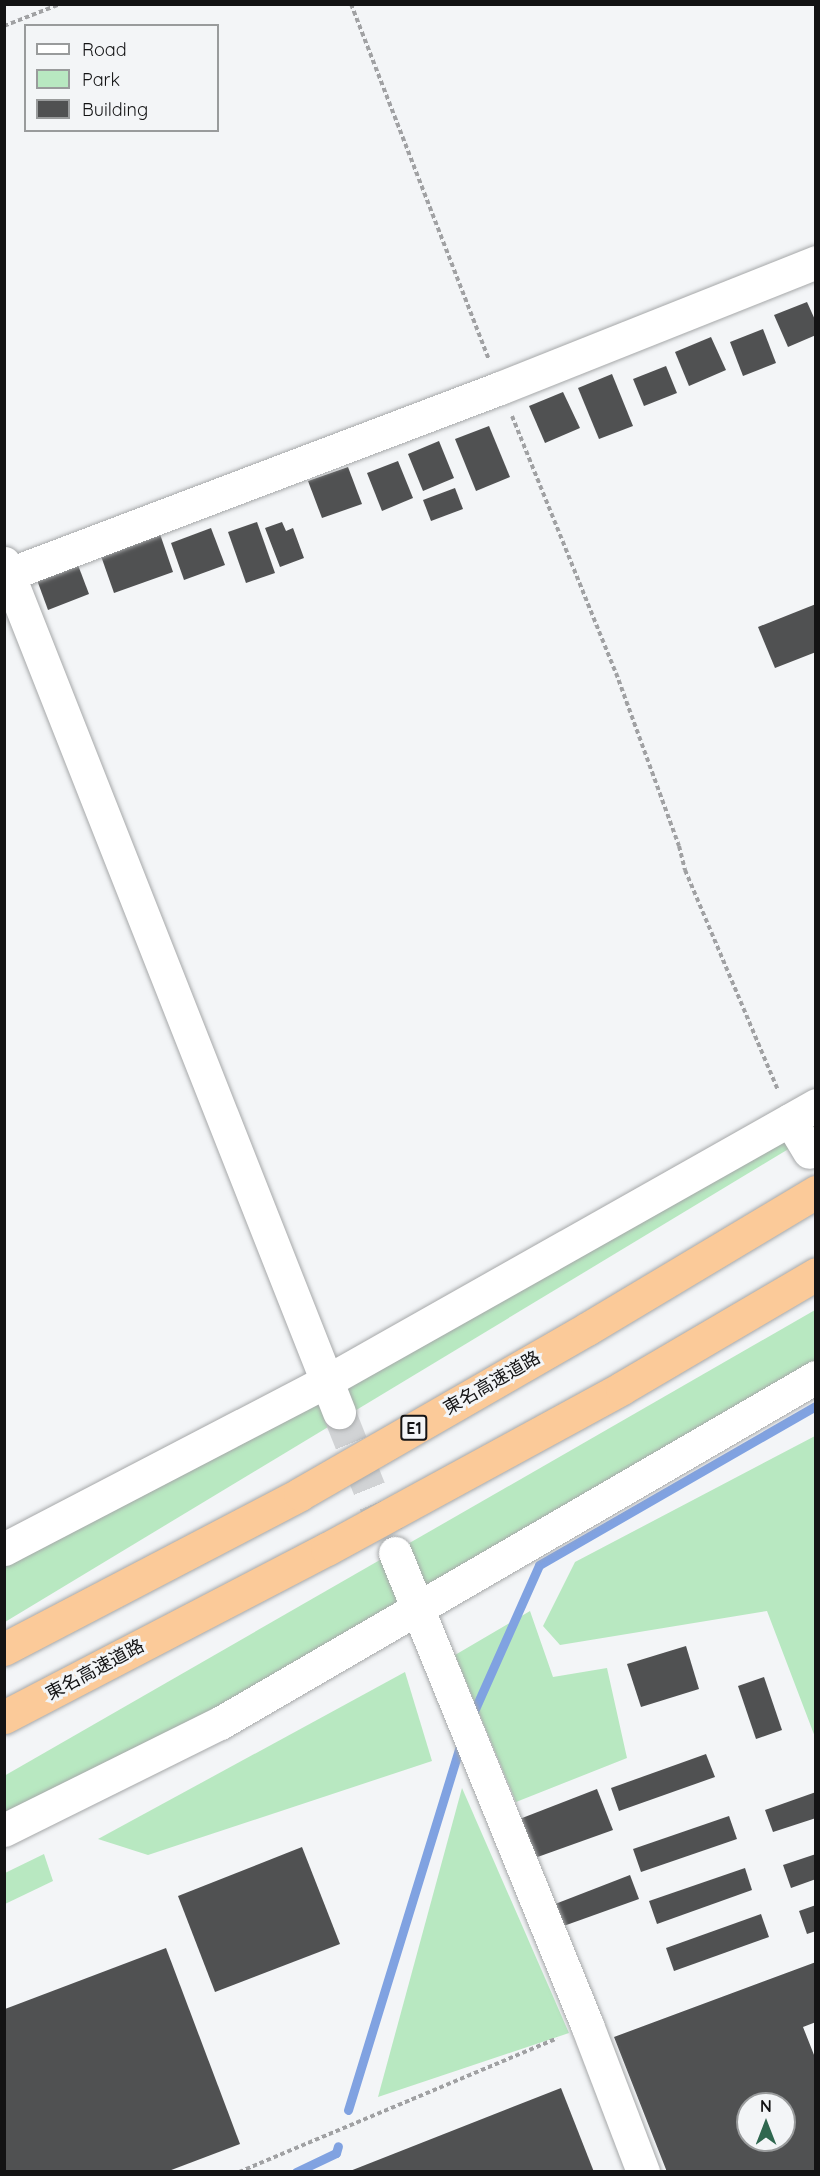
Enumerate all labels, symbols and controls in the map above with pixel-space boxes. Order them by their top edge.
legend [24,24,219,132]
text: Road [82,38,127,61]
text: Park [82,68,120,91]
text: Building [82,98,148,121]
street label: 東名高速道路 [440,1347,544,1419]
road number: E1 [399,1415,429,1441]
street label: 東名高速道路 [42,1635,148,1705]
north arrow [736,2092,796,2152]
text: N [760,2096,772,2116]

